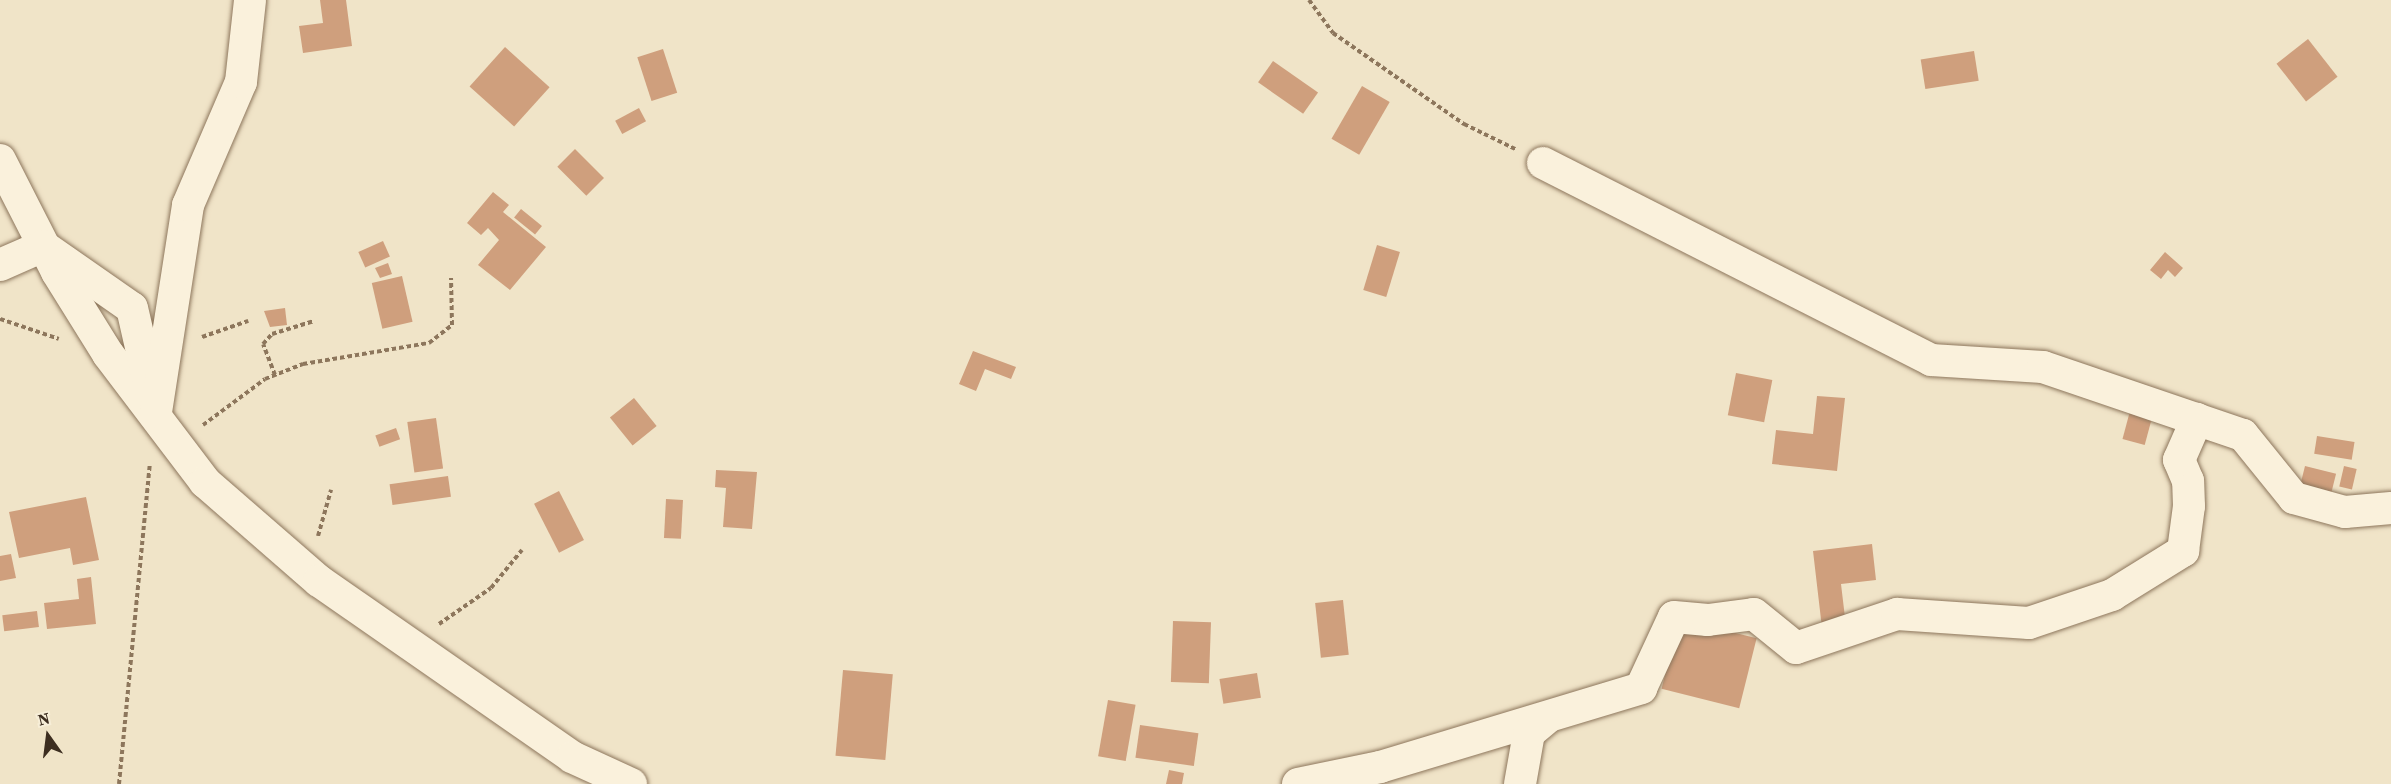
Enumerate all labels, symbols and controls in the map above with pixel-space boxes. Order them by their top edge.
north arrow [18,706,78,766]
text: N [35,706,52,731]

